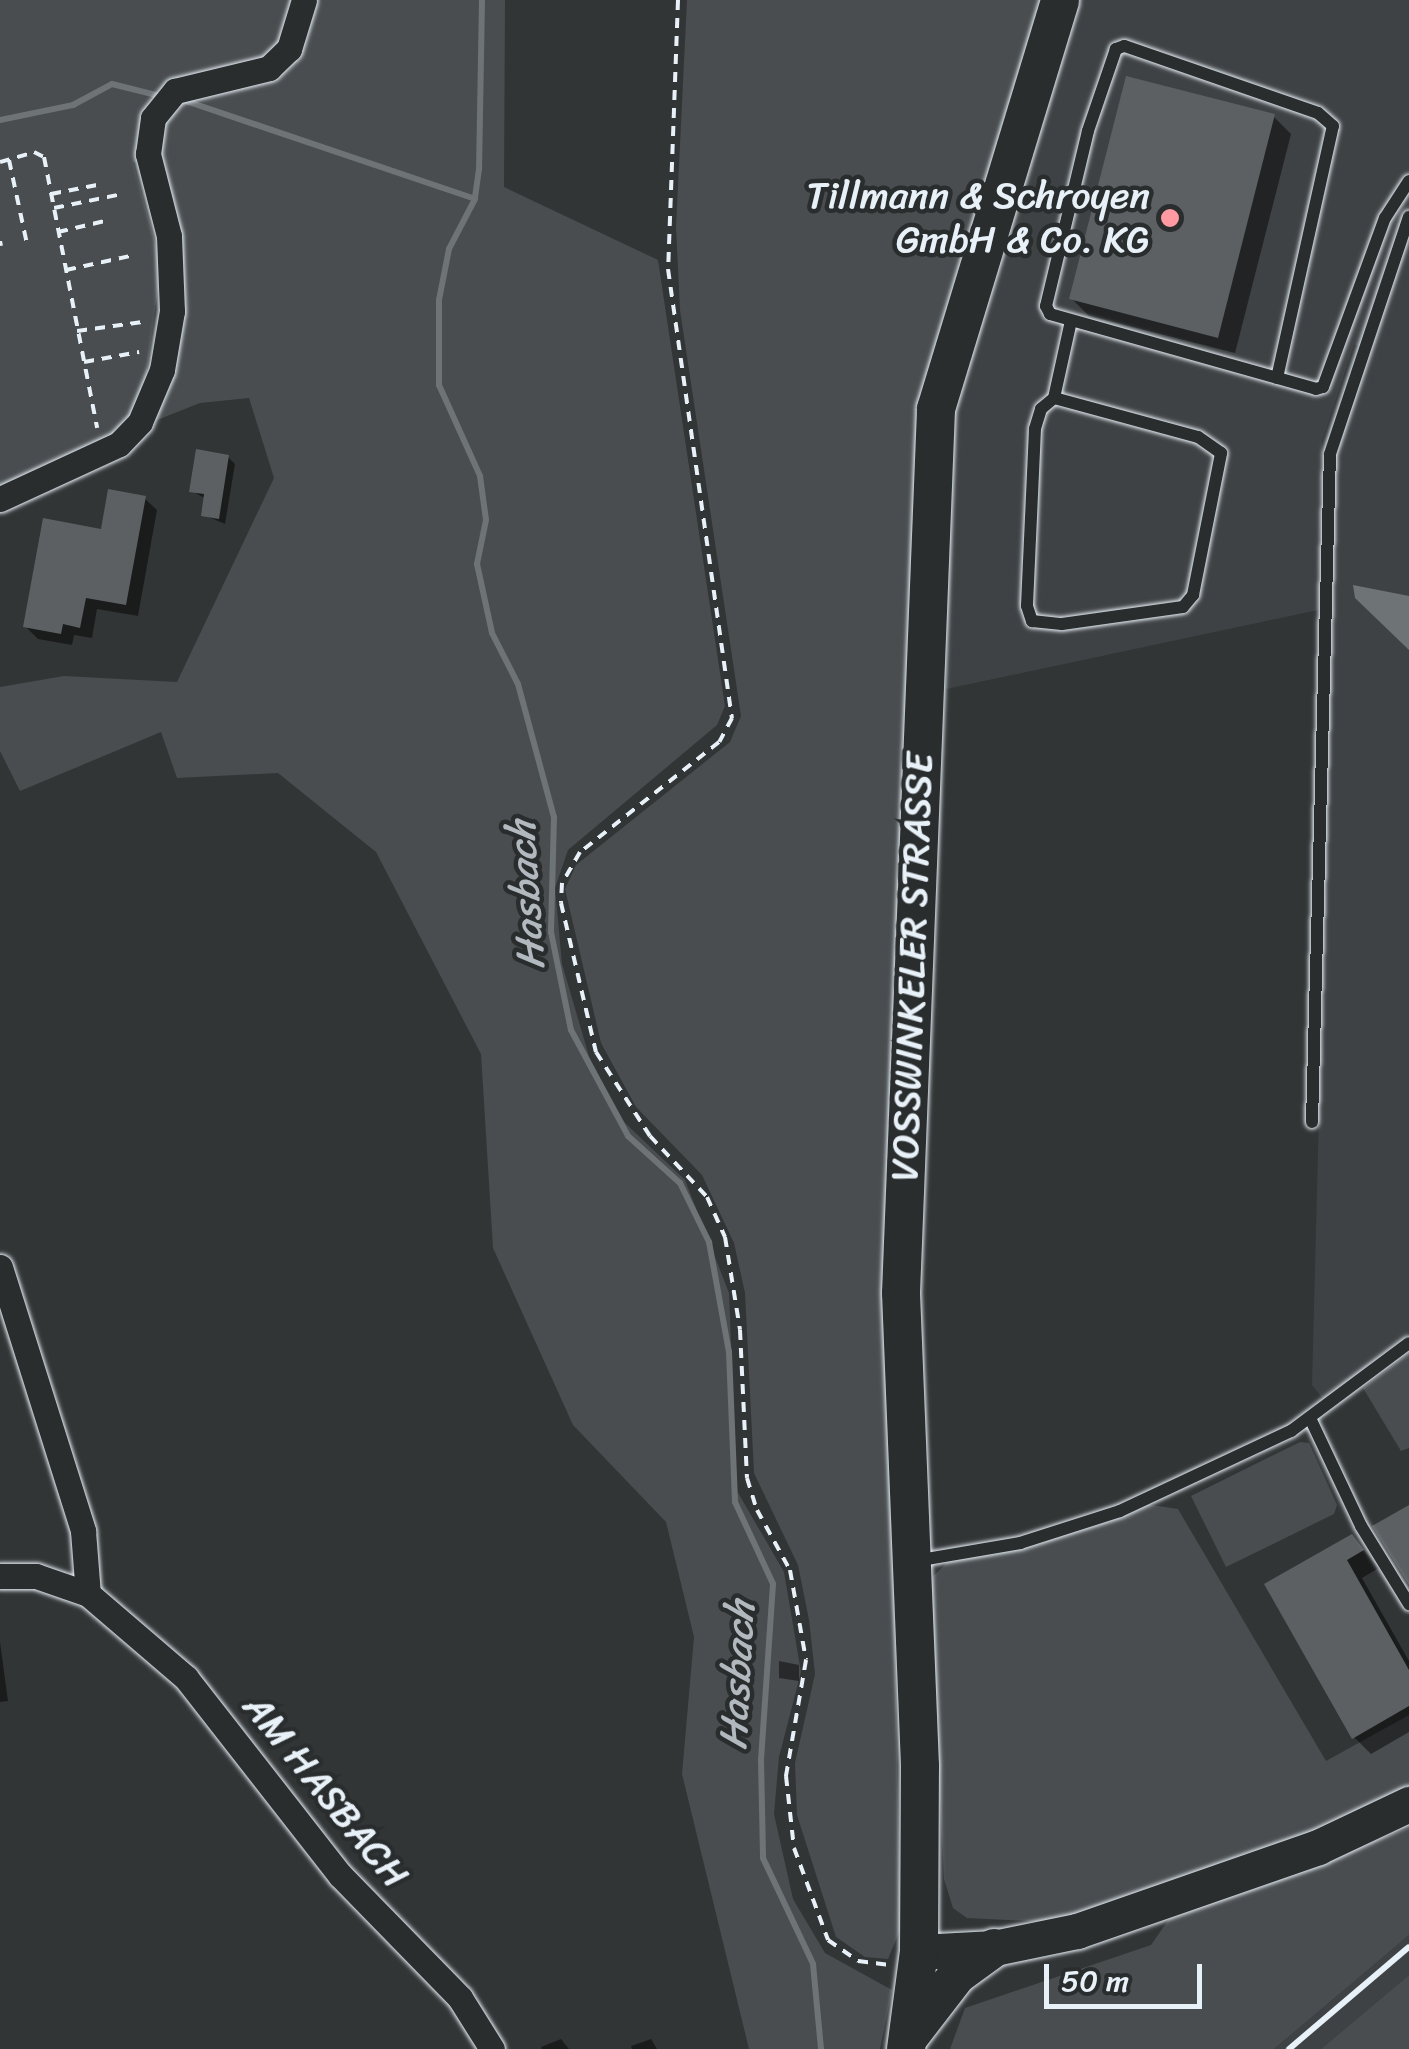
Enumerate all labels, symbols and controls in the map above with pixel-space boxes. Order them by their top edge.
place label: Tillmann & Schroyen GmbH & Co. KG [806,173,1150,262]
marker: Tillmann & Schroyen GmbH & Co. KG [1159,207,1181,229]
street label: VOSSWINKELER STRASSE [882,749,942,1185]
water label: Hasbach [497,819,555,971]
water label: Hasbach [709,1599,765,1751]
street label: AM HASBACH [232,1683,420,1899]
scale bar [1049,1944,1206,2006]
text: 50 m [1061,1954,1129,2008]

